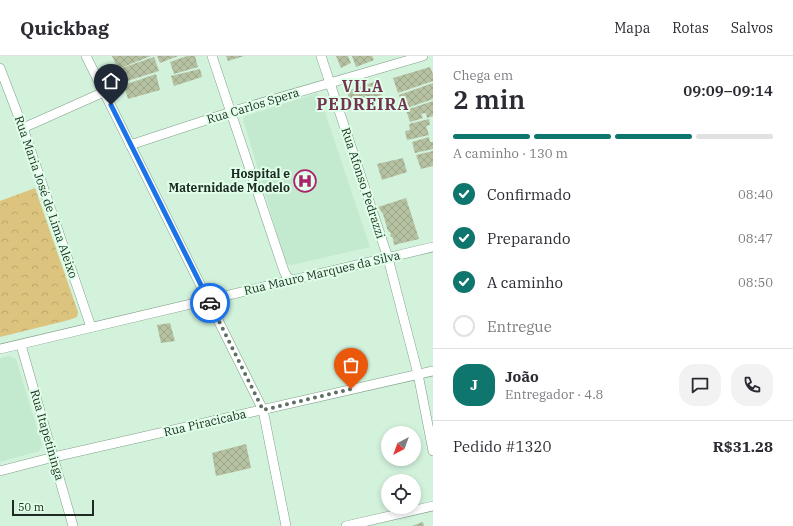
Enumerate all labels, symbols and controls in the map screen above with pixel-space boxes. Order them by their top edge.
text: Quickbag [20,16,109,40]
text: Mapa [614,19,650,37]
text: Rotas [672,19,709,37]
text: Salvos [731,19,773,37]
pin [94,64,128,105]
text: Chega em [453,67,513,84]
icon: home [100,70,122,92]
district label: VILA PEDREIRA [316,76,410,114]
text: 09:09–09:14 [683,81,773,100]
text: 2 min [453,82,525,116]
street label: Rua Carlos Spera [205,84,301,127]
street label: Rua Maria José de Lima Aleixo [12,114,81,280]
street label: Rua Afonso Pedrazzi [338,125,389,240]
text: A caminho · 130 m [453,145,568,162]
place label: Hospital e Maternidade Modelo [169,166,290,195]
hospital icon: Hospital e Maternidade Modelo [292,168,318,194]
icon: check [453,183,475,205]
text: Confirmado [487,185,571,204]
text: 08:40 [738,186,773,203]
icon: check [453,227,475,249]
text: Preparando [487,229,570,248]
text: 08:47 [738,230,773,247]
street label: Rua Mauro Marques da Silva [242,247,402,298]
icon: check [453,271,475,293]
text: A caminho [487,273,563,292]
text: 08:50 [738,274,773,291]
courier [190,283,230,323]
icon: car [199,292,221,314]
text: Entregue [487,317,552,336]
pin [334,348,368,389]
icon: bag [340,354,362,376]
button: chat [679,364,721,406]
button: phone [731,364,773,406]
text: João [505,367,539,386]
text: J [470,375,478,394]
text: Entregador · 4.8 [505,386,603,403]
street label: Rua Itapetininga [27,388,68,482]
street label: Rua Piracicaba [162,406,248,439]
north arrow [381,426,421,466]
map controls [381,426,421,514]
text: Pedido #1320 [453,437,552,456]
text: R$31.28 [713,437,773,456]
button: locate [381,474,421,514]
scale bar [12,498,94,517]
text: 50 m [18,500,44,514]

